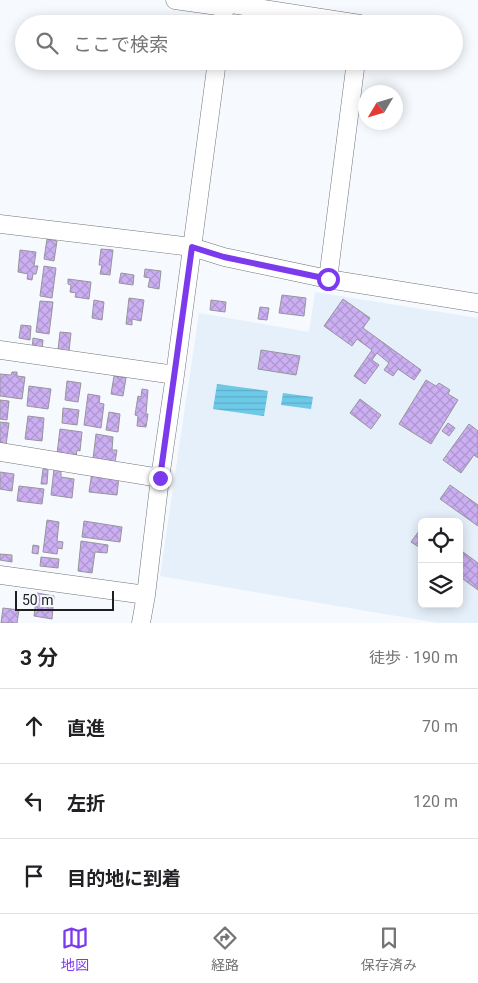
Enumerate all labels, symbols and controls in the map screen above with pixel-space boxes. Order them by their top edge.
search box [15,15,463,70]
icon: search [33,29,61,57]
text: ここで検索 [73,33,168,56]
north arrow [358,85,403,130]
route start [317,268,340,291]
route end [149,467,172,490]
map controls [418,518,463,608]
button: locate [418,518,463,563]
button: layers [418,563,463,608]
scale bar [15,588,114,611]
text: 50 m [22,592,54,608]
text: 3 分 [20,646,58,670]
text: 徒歩 · 190 m [369,648,458,667]
icon: ahead [20,712,48,740]
text: 直進 [67,717,105,740]
text: 70 m [422,717,458,736]
icon: left [20,787,48,815]
text: 左折 [67,792,105,815]
text: 120 m [413,792,458,811]
icon: arrive [20,862,48,890]
text: 目的地に到着 [67,867,181,890]
tab: 地図 [61,924,89,974]
tab: 経路 [211,924,239,974]
tab: 保存済み [361,924,417,974]

